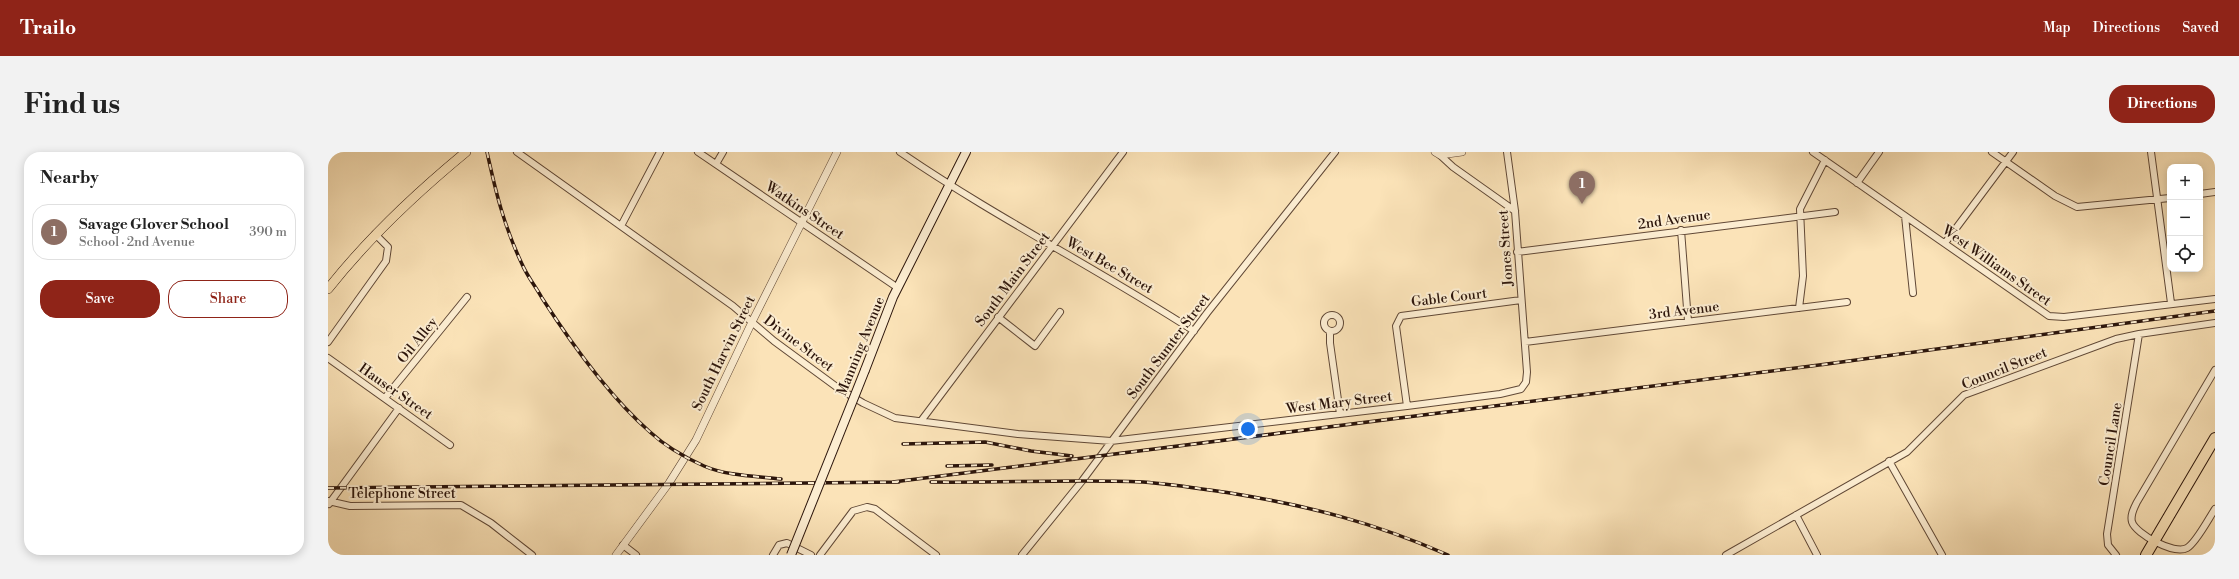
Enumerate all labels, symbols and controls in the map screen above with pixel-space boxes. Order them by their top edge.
text: Trailo [20,16,76,40]
text: Map [2043,19,2071,37]
text: Directions [2093,19,2160,37]
text: Saved [2182,19,2219,37]
button: Directions [2109,85,2215,123]
text: Find us [24,87,120,122]
map controls [2167,164,2203,272]
button: + [2167,164,2203,200]
text: Nearby [40,167,99,189]
pin: 1 [1569,171,1595,204]
street label: Watkins Street [761,177,847,244]
button: − [2167,200,2203,236]
street label: 2nd Avenue [1637,206,1712,234]
street label: Jones Street [1494,209,1518,288]
text: Savage Glover School [79,215,229,234]
street label: West Williams Street [1938,221,2054,310]
text: 1 [51,224,57,240]
text: 390 m [249,224,287,240]
street label: South Main Street [971,229,1054,330]
street label: West Bee Street [1062,233,1156,298]
text: School · 2nd Avenue [79,234,195,250]
button: locate [2167,236,2203,272]
button: Save [40,280,160,318]
button: Share [168,280,288,318]
street label: Gable Court [1410,284,1488,312]
street label: South Sumter Street [1123,290,1214,403]
street label: South Harvin Street [688,293,760,414]
street label: Manning Avenue [833,294,889,399]
street label: 3rd Avenue [1648,298,1720,324]
street label: Divine Street [760,312,837,376]
street label: Oil Alley [394,314,442,367]
street label: Council Street [1959,344,2050,394]
street label: Hauser Street [355,360,436,424]
street label: West Mary Street [1284,388,1393,419]
street label: Council Lane [2096,401,2126,487]
your location [1238,419,1258,439]
street label: Telephone Street [348,485,456,503]

